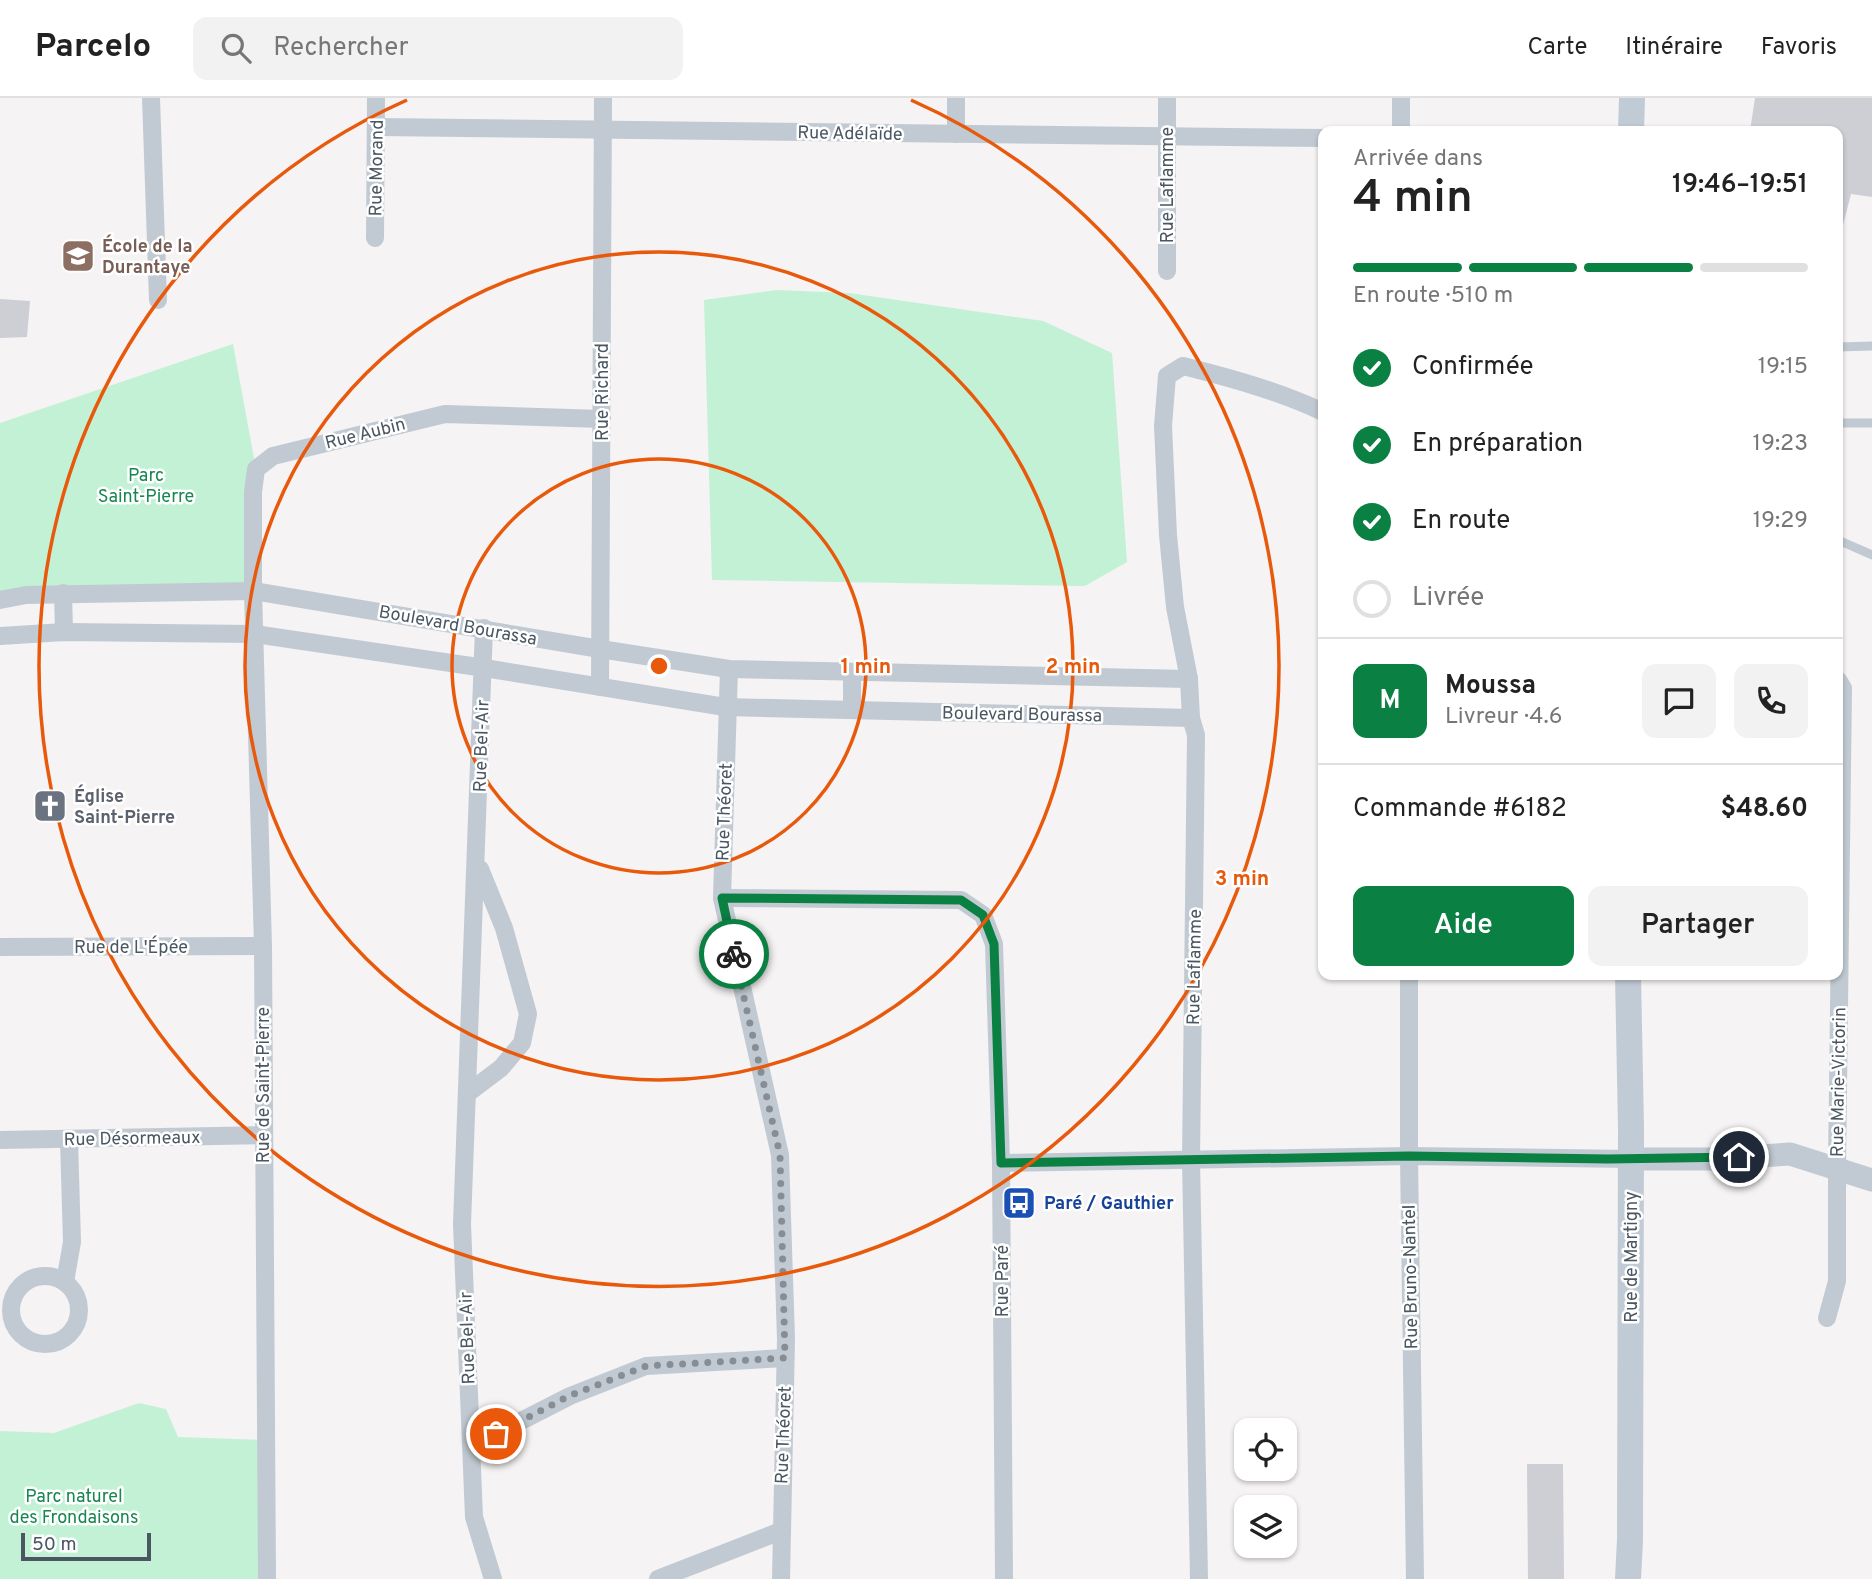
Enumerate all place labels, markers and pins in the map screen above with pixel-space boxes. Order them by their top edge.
place label: École de la Durantaye [102,234,192,280]
school or university icon: École de la Durantaye [59,237,97,275]
centre of rings [647,654,671,678]
place label: Église Saint-Pierre [74,784,175,830]
church icon: Église Saint-Pierre [31,787,69,825]
pin [1709,1127,1769,1187]
bus stop icon: Paré / Gauthier [1000,1184,1038,1222]
place label: Paré / Gauthier [1044,1193,1174,1216]
pin [466,1404,526,1464]

